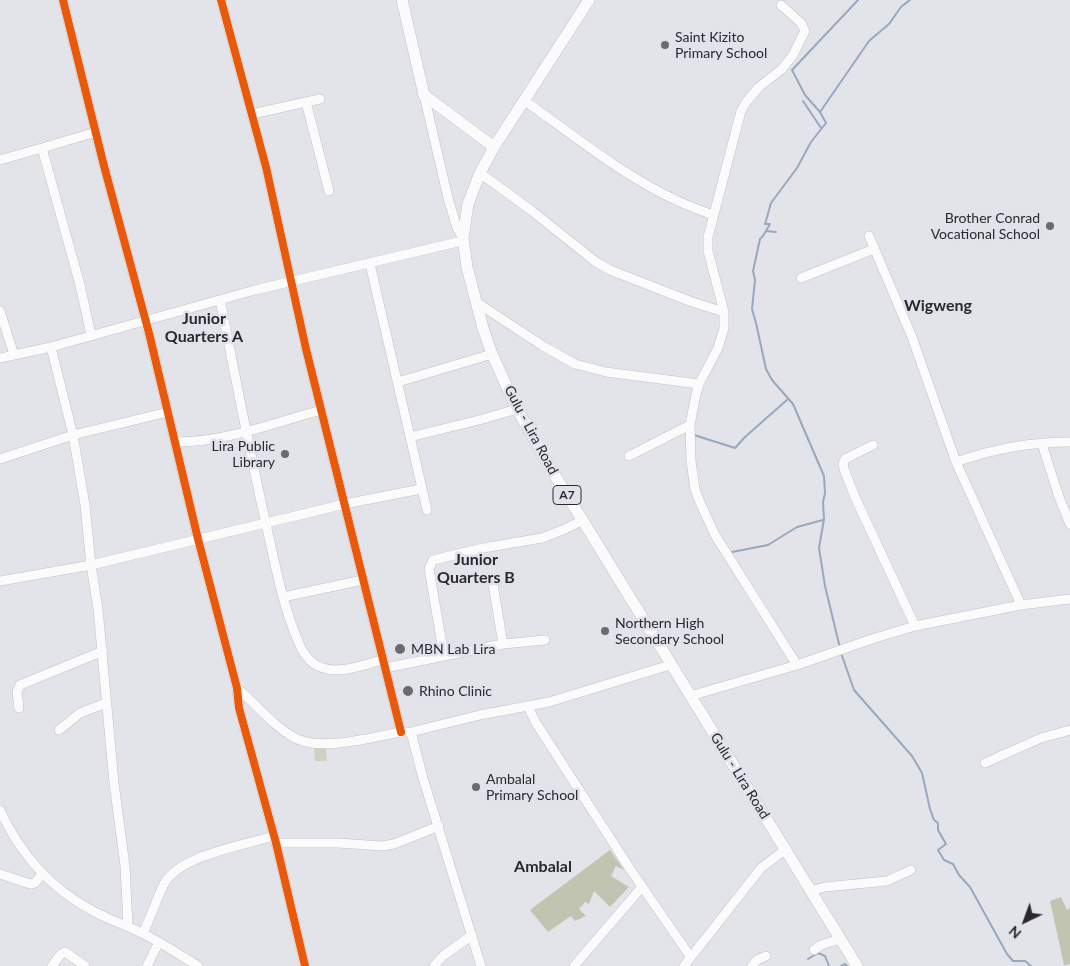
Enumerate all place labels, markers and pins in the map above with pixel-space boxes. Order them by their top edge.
place label: Saint Kizito Primary School [675,29,767,62]
marker: Saint Kizito Primary School [659,39,671,51]
place label: Brother Conrad Vocational School [931,210,1040,242]
marker: Brother Conrad Vocational School [1044,220,1056,232]
place label: Lira Public Library [212,438,275,471]
marker: Lira Public Library [279,448,291,460]
place label: Northern High Secondary School [615,615,724,648]
marker: Northern High Secondary School [599,625,611,637]
place label: MBN Lab Lira [411,641,495,657]
marker: MBN Lab Lira [393,642,407,656]
place label: Rhino Clinic [419,683,492,699]
marker: Rhino Clinic [401,684,415,698]
place label: Ambalal Primary School [486,771,578,804]
marker: Ambalal Primary School [470,781,482,793]

